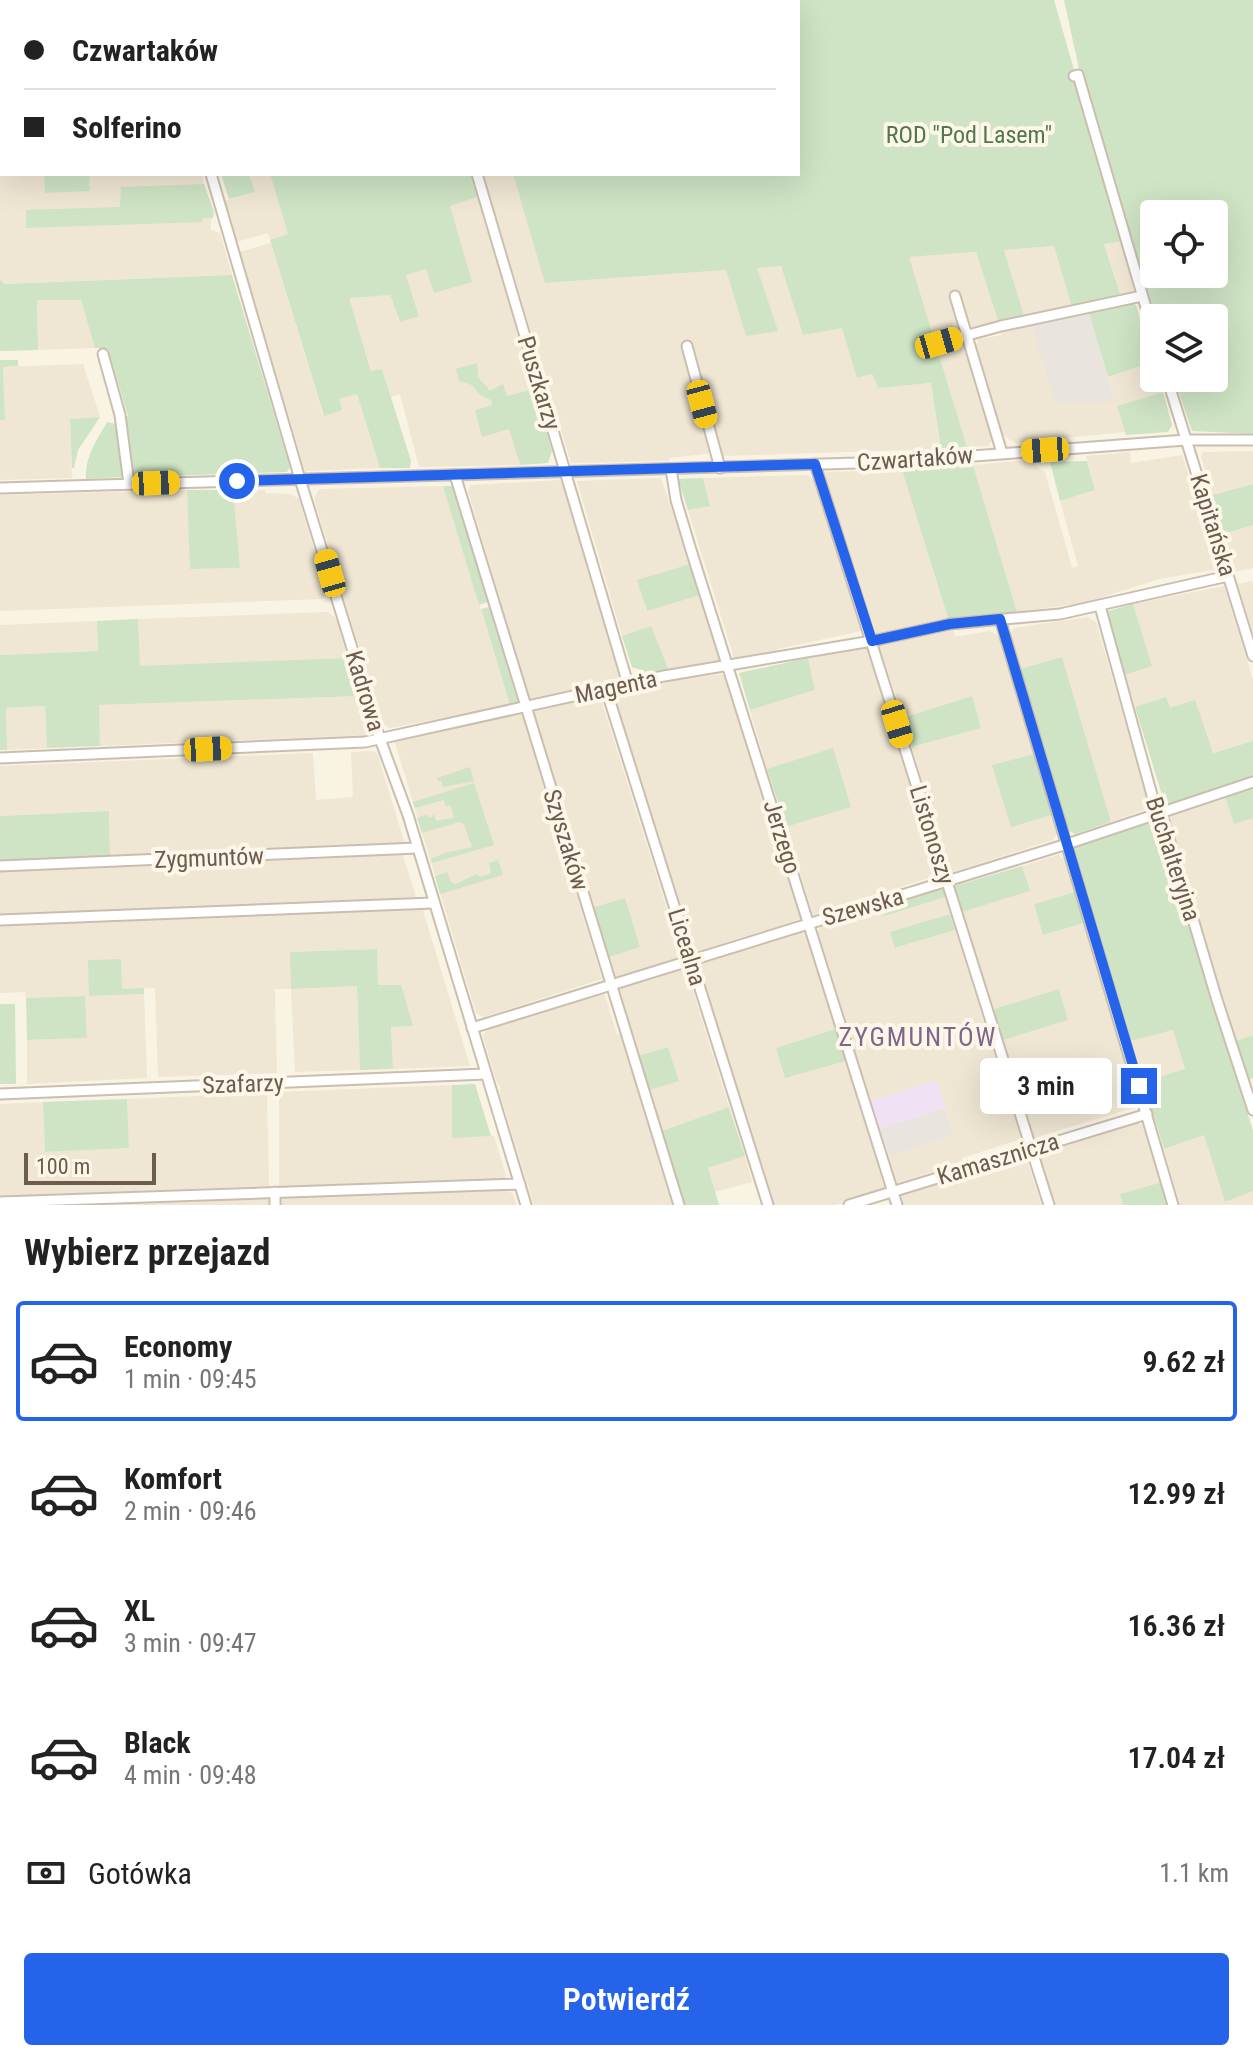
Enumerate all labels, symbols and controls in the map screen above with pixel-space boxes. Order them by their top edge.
text: Czwartaków [72,33,218,68]
text: Solferino [72,110,182,145]
park label: ROD "Pod Lasem" [886,121,1052,149]
map controls [1140,200,1228,392]
button: locate [1140,200,1228,288]
button: layers [1140,304,1228,392]
car [913,325,965,361]
street label: Puszkarzy [511,333,567,433]
car [684,378,720,430]
car [1020,436,1070,464]
street label: Czwartaków [856,441,974,477]
route start [219,463,255,499]
car [132,470,180,496]
street label: Kapitańska [1184,470,1242,580]
car [312,547,348,599]
street label: Kadrowa [340,647,390,735]
street label: Magenta [573,665,659,709]
car [879,698,915,750]
car [183,736,233,762]
street label: Listonoszy [904,782,960,888]
street label: Szyszaków [537,786,595,894]
street label: Buchalteryjna [1140,793,1206,925]
street label: Jerzego [758,797,806,877]
street label: Zygmuntów [154,842,264,874]
street label: Szewska [819,882,907,932]
street label: Licealna [662,905,712,989]
district label: ZYGMUNTÓW [839,1022,997,1052]
callout: 3 min [979,1058,1111,1114]
route end [1121,1068,1157,1104]
street label: Szafarzy [202,1069,284,1099]
text: 3 min [1017,1071,1075,1101]
street label: Kamasznicza [934,1127,1062,1191]
scale bar [24,1149,156,1185]
text: 100 m [36,1154,90,1179]
text: Wybierz przejazd [24,1232,270,1274]
icon: car [28,1325,100,1397]
text: Economy [124,1329,232,1364]
text: 9.62 zł [1142,1344,1225,1379]
text: 1 min · 09:45 [124,1364,257,1394]
icon: car [28,1457,100,1529]
text: Komfort [124,1461,222,1496]
text: 12.99 zł [1127,1476,1225,1511]
text: 2 min · 09:46 [124,1496,257,1526]
icon: car [28,1589,100,1661]
text: XL [124,1593,155,1628]
text: 16.36 zł [1127,1608,1225,1643]
text: 3 min · 09:47 [124,1628,257,1658]
icon: car [28,1721,100,1793]
text: Black [124,1725,191,1760]
text: 17.04 zł [1127,1740,1225,1775]
text: 4 min · 09:48 [124,1760,257,1790]
icon: cash [24,1851,68,1895]
text: Gotówka [88,1856,192,1891]
text: 1.1 km [1159,1858,1229,1888]
button: Potwierdź [24,1953,1229,2045]

